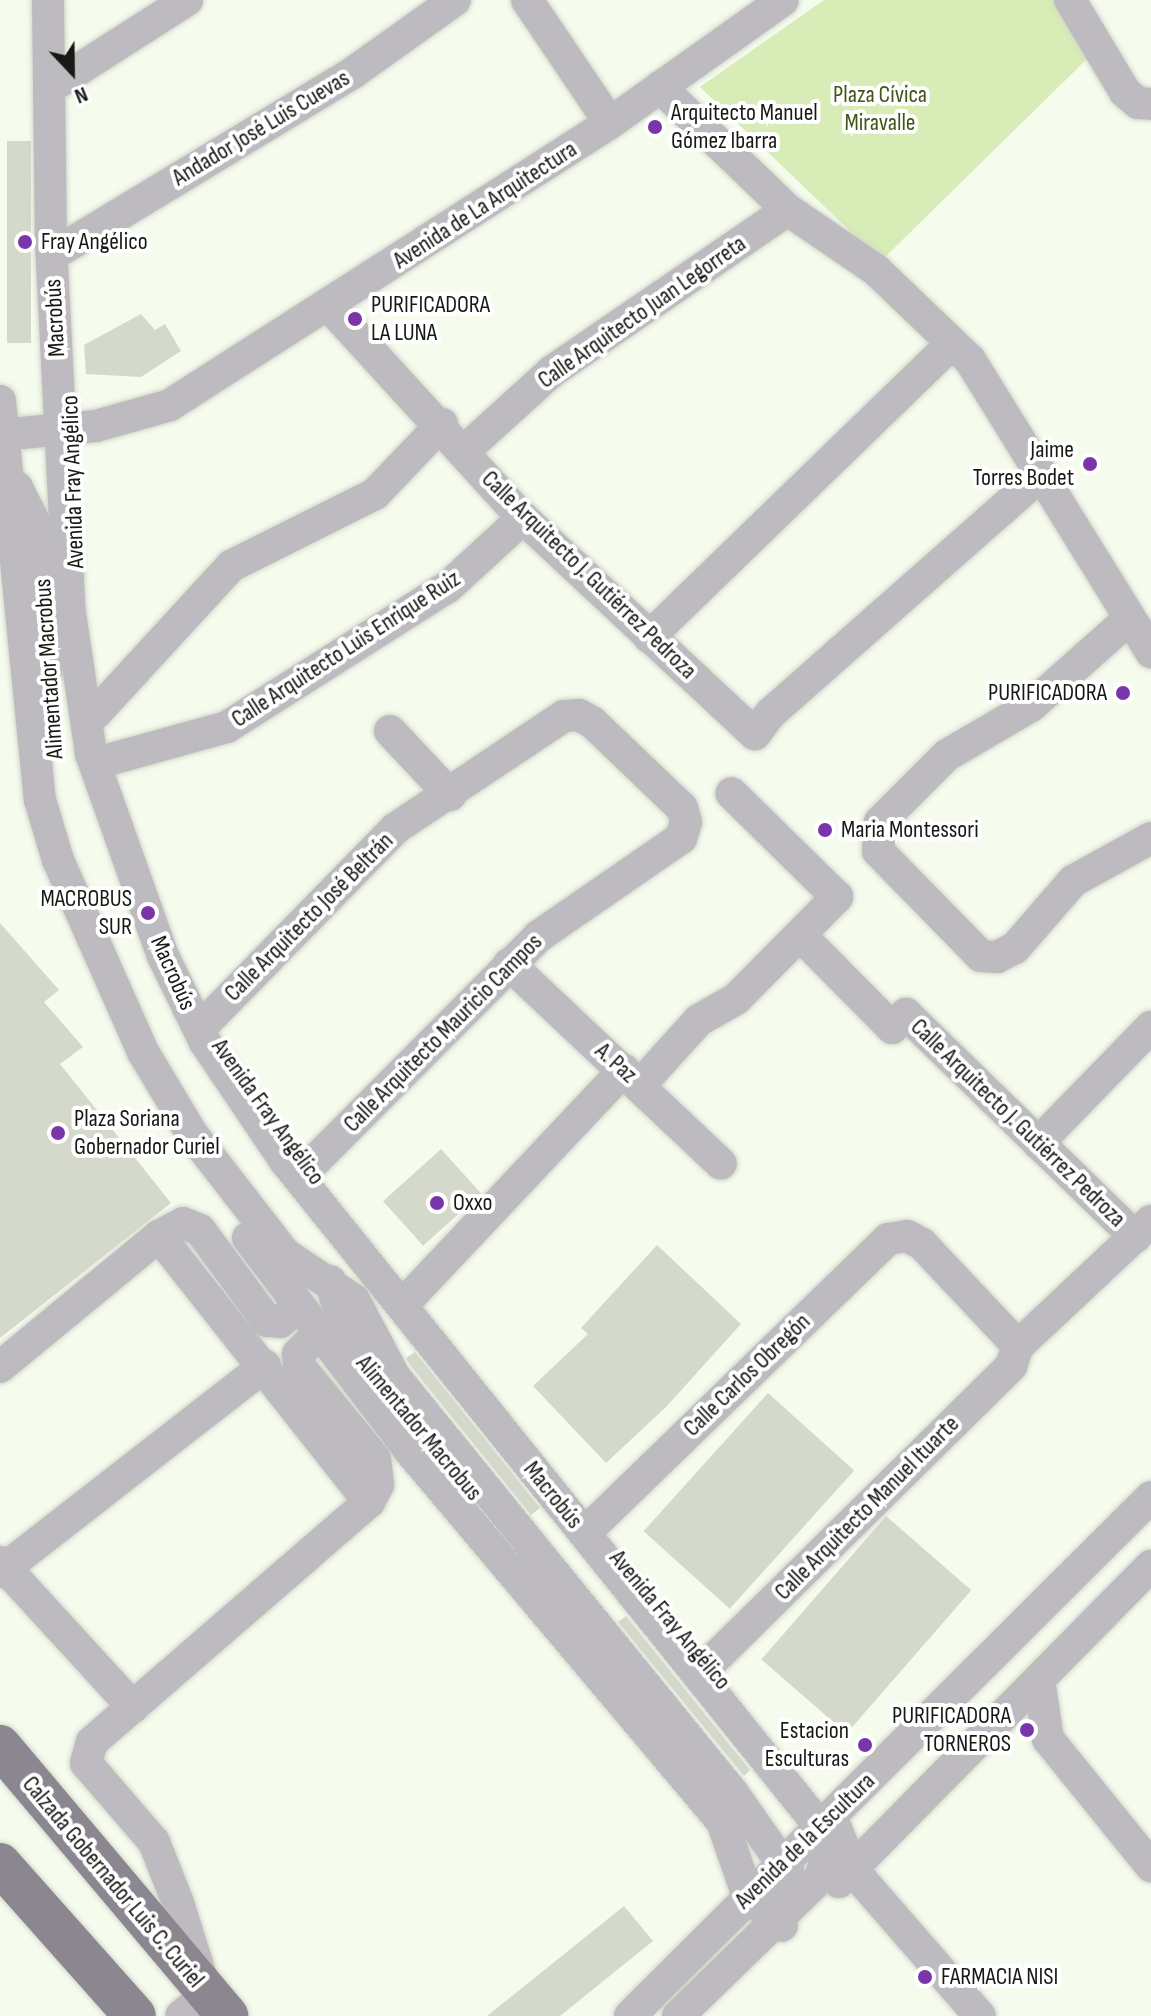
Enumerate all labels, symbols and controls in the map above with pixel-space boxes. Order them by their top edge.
north arrow [32,32,112,112]
street label: Andador José Luis Cuevas [167,64,355,192]
text: N [71,80,92,109]
park label: Plaza Cívica Miravalle [833,81,927,137]
place label: Arquitecto Manuel Gómez Ibarra [671,99,818,155]
marker: Arquitecto Manuel Gómez Ibarra [646,118,664,136]
street label: Avenida de La Arquitectura [388,135,582,275]
place label: Fray Angélico [41,228,148,256]
street label: Calle Arquitecto Juan Legorreta [533,229,751,395]
marker: Fray Angélico [16,233,34,251]
street label: Macrobús [39,278,71,358]
place label: PURIFICADORA LA LUNA [371,291,490,347]
marker: PURIFICADORA LA LUNA [346,310,364,328]
street label: Avenida Fray Angélico [56,395,90,569]
place label: Jaime Torres Bodet [973,436,1074,492]
marker: Jaime Torres Bodet [1081,455,1099,473]
street label: Calle Arquitecto J. Gutiérrez Pedroza [476,465,702,685]
street label: Calle Arquitecto Luis Enrique Ruiz [226,564,466,734]
street label: Alimentador Macrobus [28,578,70,760]
place label: PURIFICADORA [988,679,1107,707]
marker: PURIFICADORA [1114,684,1132,702]
place label: Maria Montessori [841,816,979,844]
marker: Maria Montessori [816,821,834,839]
street label: Calle Arquitecto José Beltrán [219,827,399,1007]
place label: MACROBUS SUR [40,885,132,941]
marker: MACROBUS SUR [139,904,157,922]
street label: Calle Arquitecto Mauricio Campos [338,928,548,1138]
street label: Macrobús [144,932,202,1014]
street label: Calle Arquitecto J. Gutiérrez Pedroza [905,1013,1131,1233]
street label: Avenida Fray Angélico [205,1033,331,1191]
street label: A. Paz [589,1037,643,1089]
place label: Plaza Soriana Gobernador Curiel [74,1105,220,1161]
marker: Plaza Soriana Gobernador Curiel [49,1124,67,1142]
place label: Oxxo [453,1189,492,1217]
marker: Oxxo [428,1194,446,1212]
street label: Calle Carlos Obregón [678,1307,816,1443]
street label: Alimentador Macrobus [350,1350,488,1506]
street label: Calle Arquitecto Manuel Ituarte [769,1410,965,1606]
street label: Macrobús [517,1456,589,1534]
street label: Avenida Fray Angélico [603,1544,737,1696]
place label: PURIFICADORA TORNEROS [892,1702,1011,1758]
place label: Estacion Esculturas [765,1717,849,1773]
marker: PURIFICADORA TORNEROS [1018,1721,1036,1739]
marker: Estacion Esculturas [856,1736,874,1754]
street label: Avenida de la Escultura [729,1767,881,1915]
street label: Calzada Gobernador Luis C. Curiel [16,1770,210,1994]
place label: FARMACIA NISI [941,1963,1058,1991]
marker: FARMACIA NISI [916,1968,934,1986]

